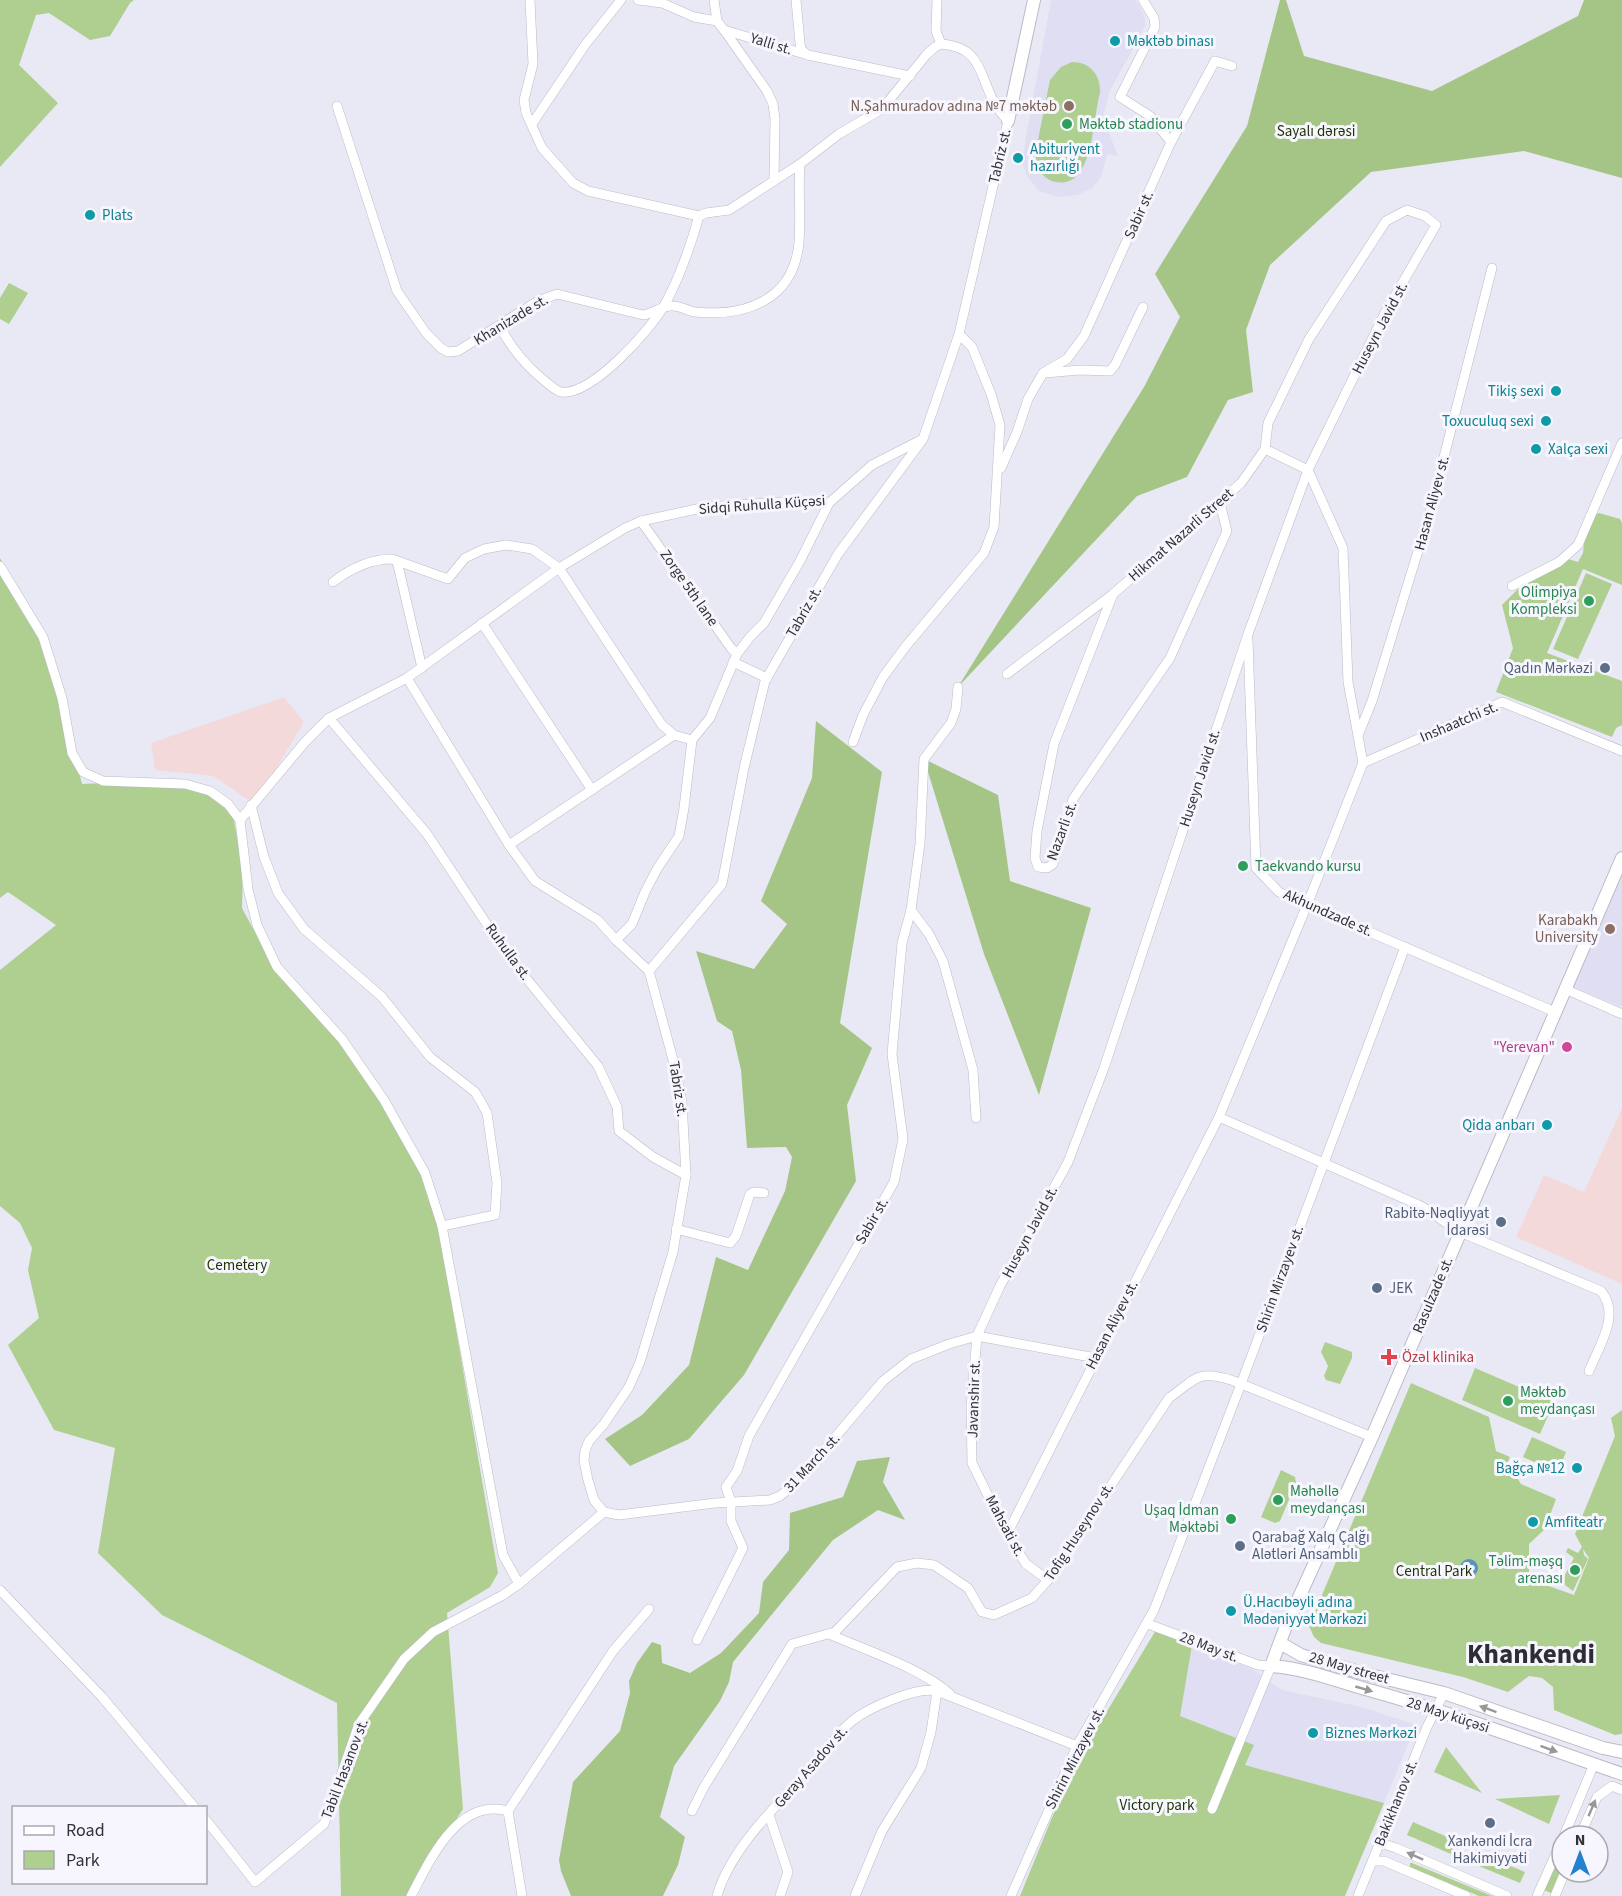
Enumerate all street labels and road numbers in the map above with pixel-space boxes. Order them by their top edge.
street label: Yalli st. [746,27,795,60]
street label: Tabriz st. [983,126,1017,186]
street label: Sabir st. [1119,188,1159,242]
street label: Huseyn Javid st. [1347,278,1413,378]
street label: Khanizade st. [470,289,552,351]
street label: Hasan Aliyev st. [1409,453,1455,553]
street label: Hikmat Nazarli Street [1124,483,1238,587]
street label: Sidqi Ruhulla Küçəsi [698,490,826,520]
street label: Zorge 5th lane [655,545,723,631]
street label: Tabriz st. [781,583,827,641]
street label: Inshaatchi st. [1417,696,1501,748]
street label: Huseyn Javid st. [1174,726,1226,830]
street label: Nazarli st. [1042,799,1082,863]
street label: Akhundzade st. [1280,884,1376,942]
street label: Ruhulla st. [480,919,536,985]
street label: Tabriz st. [663,1060,693,1118]
street label: Huseyn Javid st. [997,1182,1063,1282]
street label: Sabir st. [850,1194,894,1248]
street label: Shirin Mirzayev st. [1251,1222,1309,1336]
street label: Rasulzade st. [1407,1253,1459,1337]
street label: Hasan Aliyev st. [1081,1277,1143,1373]
street label: Javanshir st. [962,1359,986,1439]
street label: 31 March st. [779,1429,845,1497]
street label: Tofig Huseynov st. [1039,1479,1119,1585]
street label: Mahsati st. [980,1492,1030,1560]
street label: 28 May st. [1177,1626,1241,1668]
street label: 28 May street [1307,1647,1391,1689]
street label: 28 May küçəsi [1404,1692,1492,1738]
street label: Shirin Mirzayev st. [1040,1703,1110,1813]
street label: Tabil Hasanov st. [316,1716,374,1822]
street label: Geray Asadov st. [769,1721,853,1813]
street label: Bakikhanov st. [1369,1756,1423,1850]

